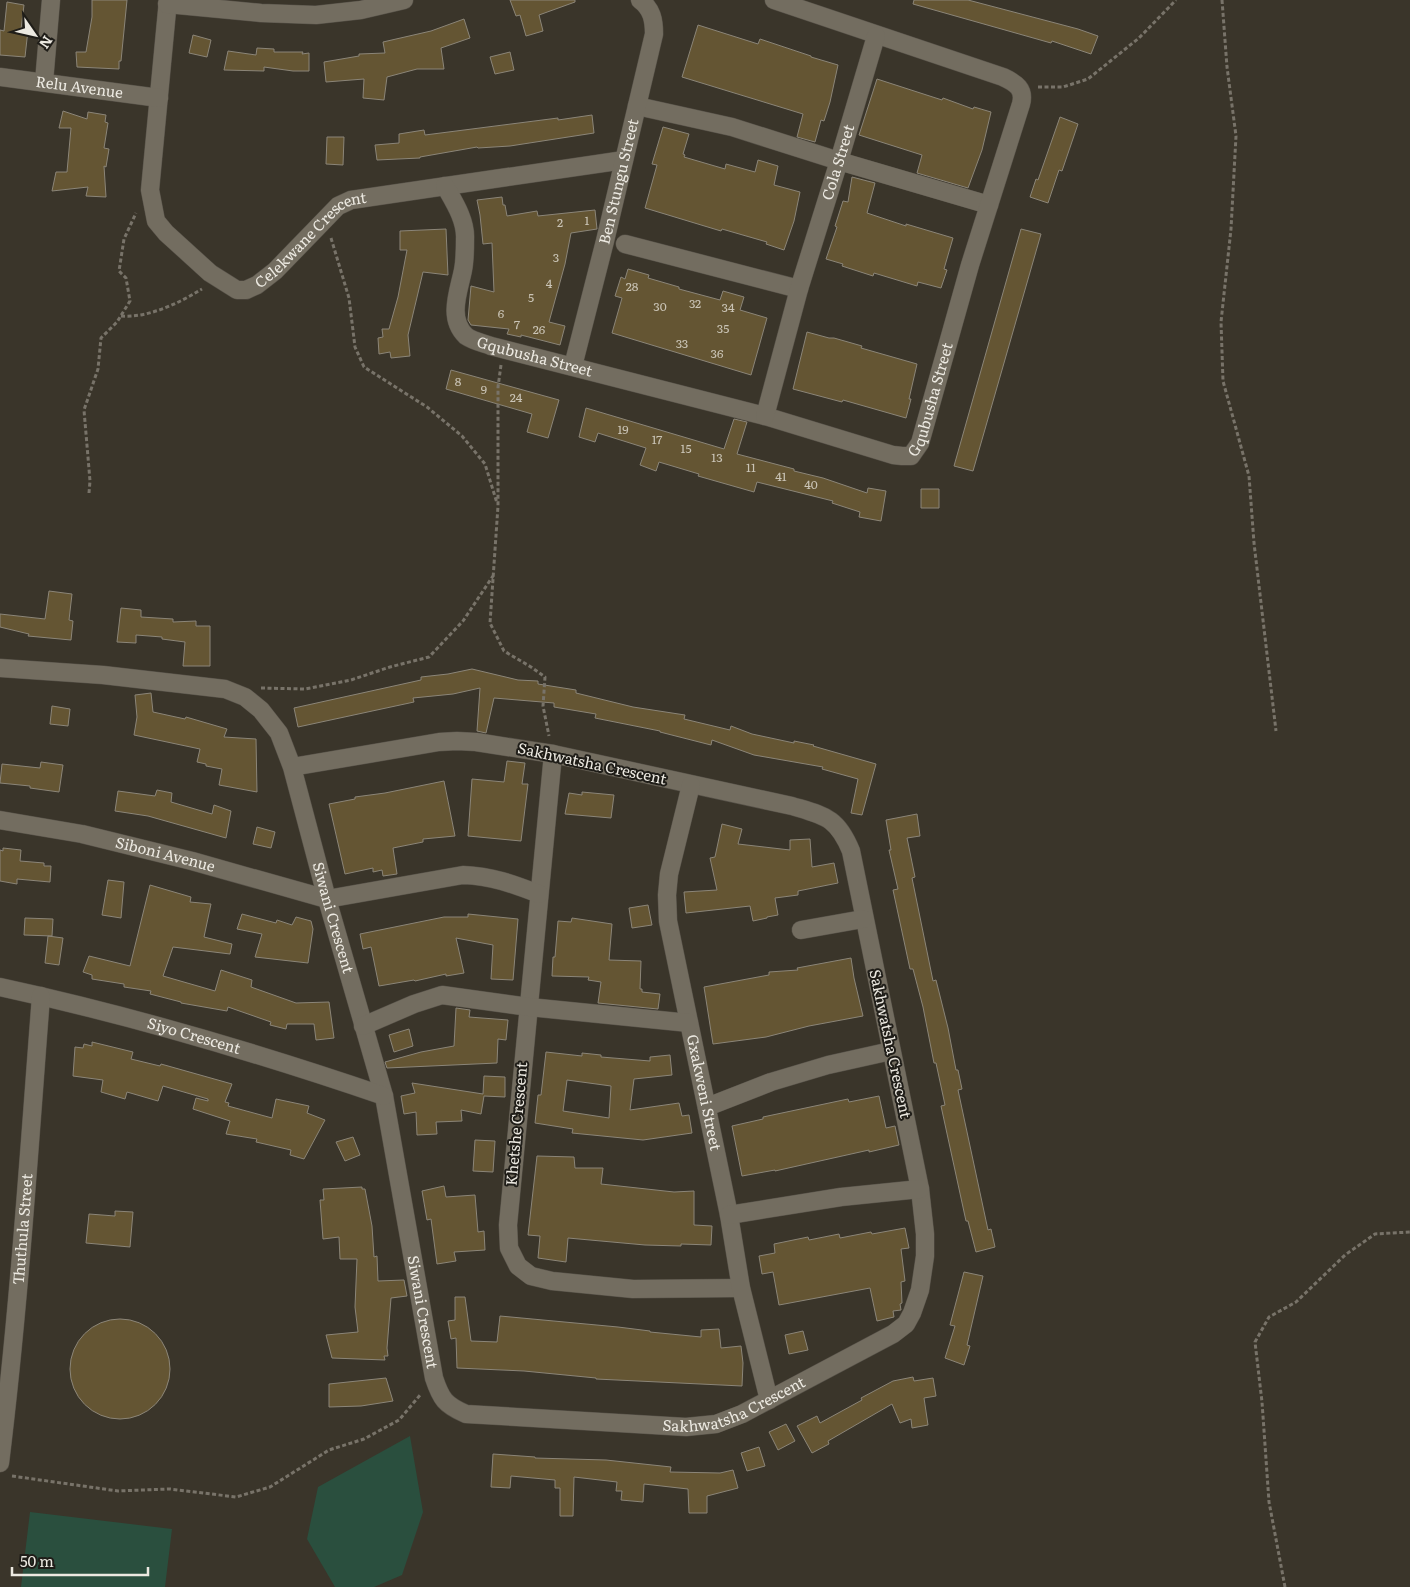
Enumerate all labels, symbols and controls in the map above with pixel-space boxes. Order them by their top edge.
north arrow [10,10,60,60]
text: N [35,32,58,53]
street label: Relu Avenue [34,69,125,103]
street label: Ben Stungu Street [592,116,644,247]
street label: Cola Street [814,121,859,203]
street label: Celekwane Crescent [249,185,368,293]
house number: 1 [585,211,590,229]
house number: 2 [557,213,563,231]
house number: 3 [553,248,559,266]
house number: 4 [546,274,553,292]
house number: 28 [626,277,639,295]
house number: 5 [528,288,534,306]
house number: 32 [689,294,701,312]
house number: 30 [653,297,667,315]
house number: 34 [721,298,735,316]
house number: 6 [498,304,505,322]
house number: 7 [514,315,520,333]
house number: 35 [717,319,729,337]
house number: 26 [533,320,546,338]
street label: Gqubusha Street [474,329,595,381]
house number: 33 [676,334,688,352]
street label: Gqubusha Street [901,340,958,461]
house number: 36 [711,344,724,362]
house number: 8 [455,372,462,390]
house number: 9 [481,380,487,398]
house number: 24 [510,388,523,406]
house number: 19 [617,420,629,438]
house number: 17 [652,430,662,448]
house number: 15 [681,439,691,457]
house number: 13 [711,448,723,466]
house number: 11 [746,458,756,476]
house number: 41 [775,467,787,485]
house number: 40 [804,475,818,493]
street label: Sakhwatsha Crescent [516,736,669,790]
street label: Siboni Avenue [113,830,218,877]
street label: Siwani Crescent [308,859,361,976]
street label: Sakhwatsha Crescent [864,967,918,1120]
street label: Siyo Crescent [145,1011,244,1059]
street label: Gxakweni Street [682,1032,728,1152]
street label: Khetshe Crescent [499,1061,532,1187]
street label: Thuthula Street [6,1173,38,1286]
street label: Siwani Crescent [402,1253,445,1370]
street label: Sakhwatsha Crescent [662,1370,809,1437]
scale bar [12,1544,149,1576]
text: 50 m [20,1549,54,1572]

